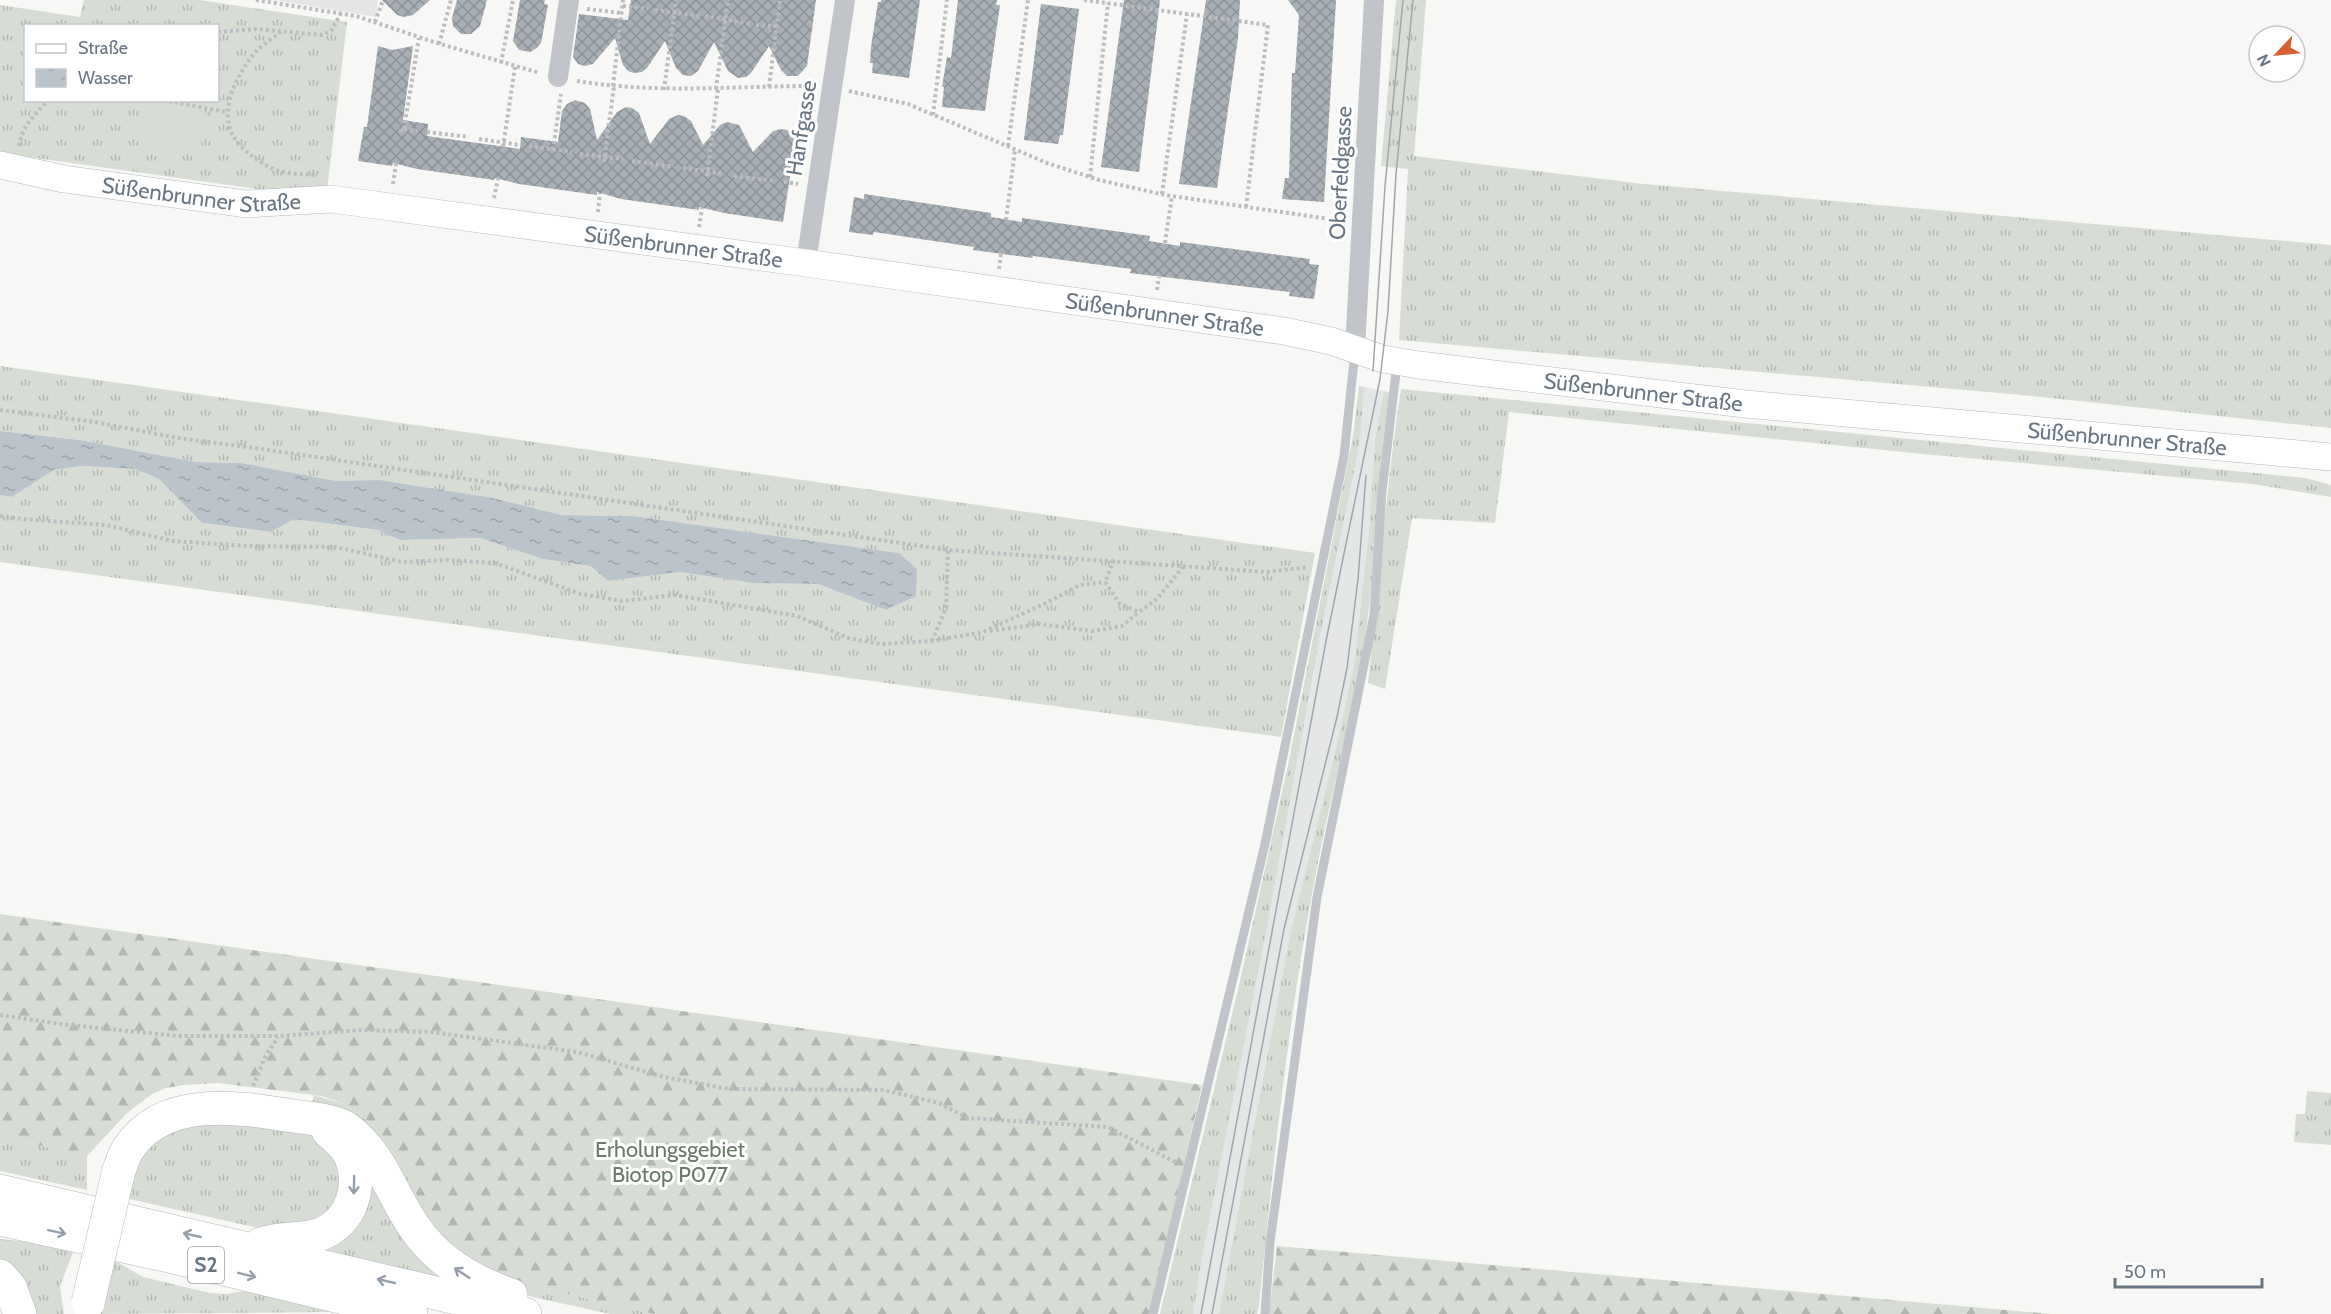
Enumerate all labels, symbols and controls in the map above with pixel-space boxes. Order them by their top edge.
legend [24,24,219,102]
north arrow [2247,24,2307,84]
text: Straße [78,37,128,59]
text: N [2253,51,2275,70]
text: Wasser [78,67,133,89]
street label: Hanfgasse [781,78,822,178]
street label: Oberfeldgasse [1324,105,1357,241]
street label: Süßenbrunner Straße [100,171,302,219]
street label: Süßenbrunner Straße [582,220,784,274]
street label: Süßenbrunner Straße [1064,287,1266,342]
street label: Süßenbrunner Straße [1542,367,1744,418]
street label: Süßenbrunner Straße [2026,417,2228,462]
park label: Erholungsgebiet Biotop P077 [595,1136,745,1188]
one-way arrow [348,1174,360,1194]
one-way arrow [47,1226,66,1238]
one-way arrow [182,1228,201,1240]
road number: S2 [188,1247,224,1283]
scale bar [2115,1251,2262,1289]
text: 50 m [2124,1261,2166,1283]
one-way arrow [454,1266,471,1278]
one-way arrow [238,1269,257,1281]
one-way arrow [377,1275,396,1287]

